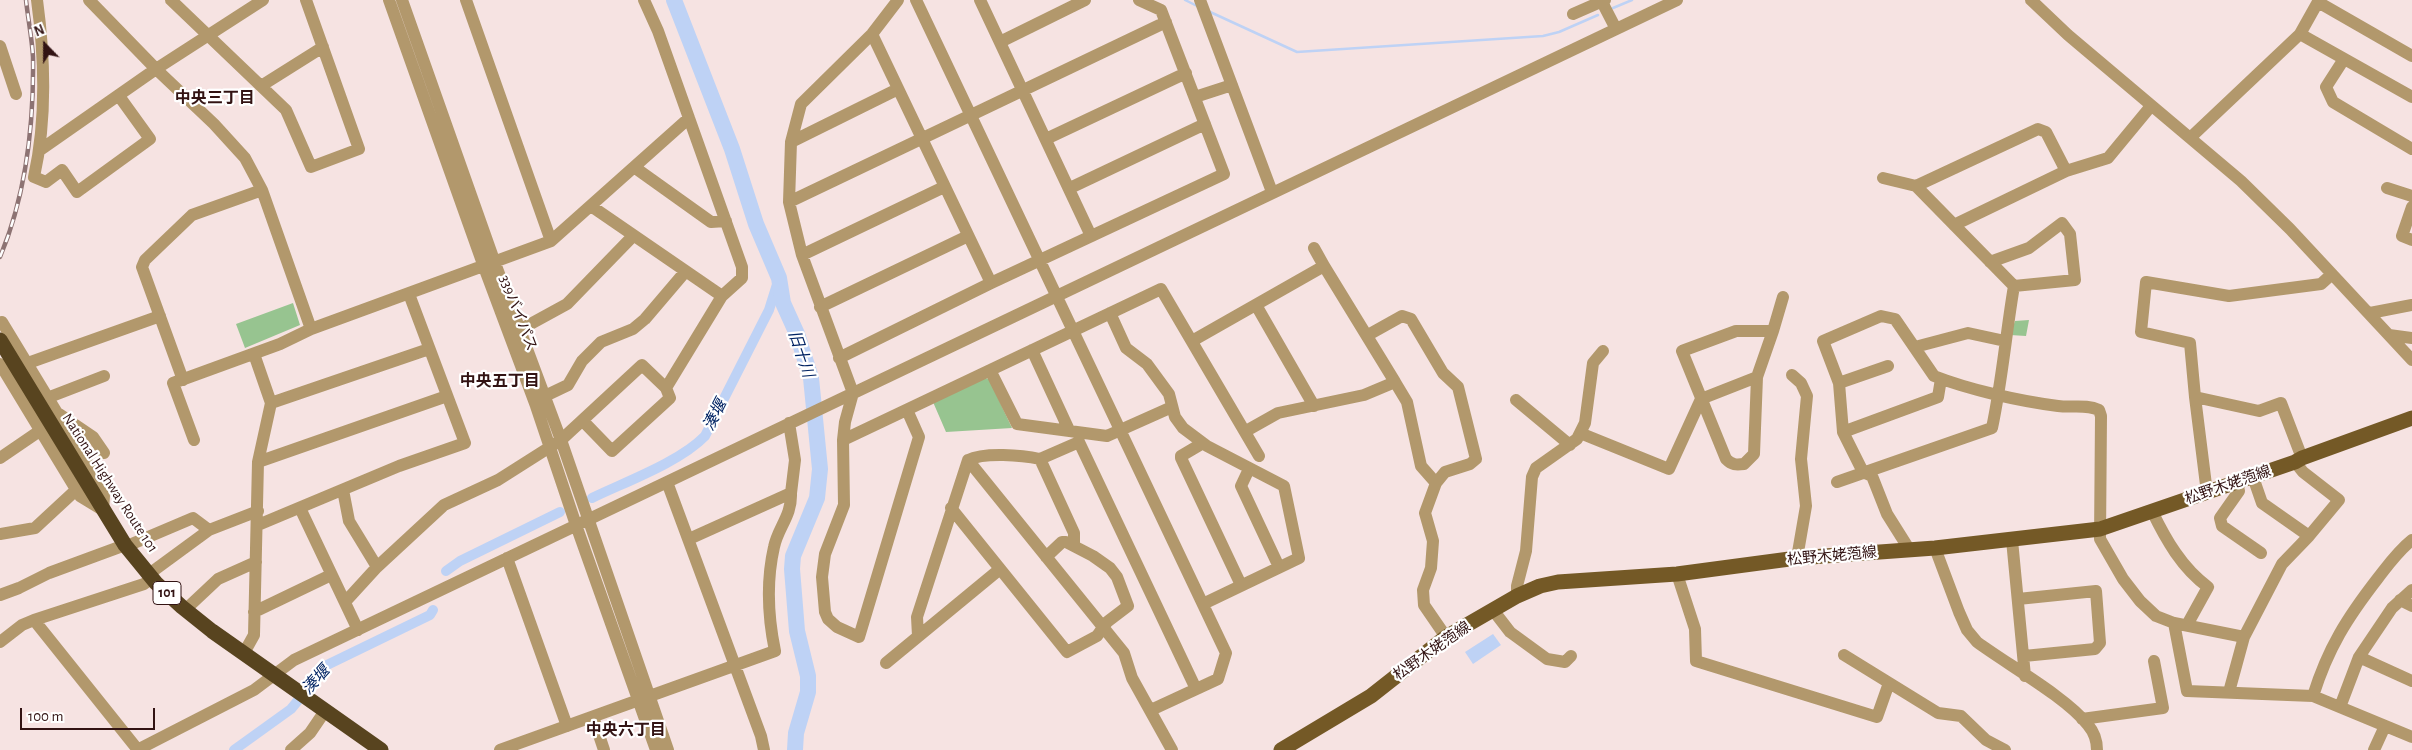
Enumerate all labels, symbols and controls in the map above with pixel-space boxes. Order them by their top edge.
north arrow [20,20,70,70]
text: N [32,23,47,39]
district label: 中央三丁目 [175,88,255,108]
street label: 339バイパス [495,273,541,353]
water label: 旧十川 [784,328,818,380]
district label: 中央五丁目 [460,371,540,391]
water label: 湊堰 [699,396,731,434]
street label: National Highway Route 101 [58,410,162,556]
street label: 松野木姥萢線 [2183,462,2273,508]
street label: 松野木姥萢線 [1786,543,1878,569]
road number: 101 [153,582,181,604]
street label: 松野木姥萢線 [1390,618,1474,684]
water label: 湊堰 [298,662,334,698]
scale bar [22,698,158,730]
text: 100 m [28,709,63,724]
district label: 中央六丁目 [586,720,666,740]

